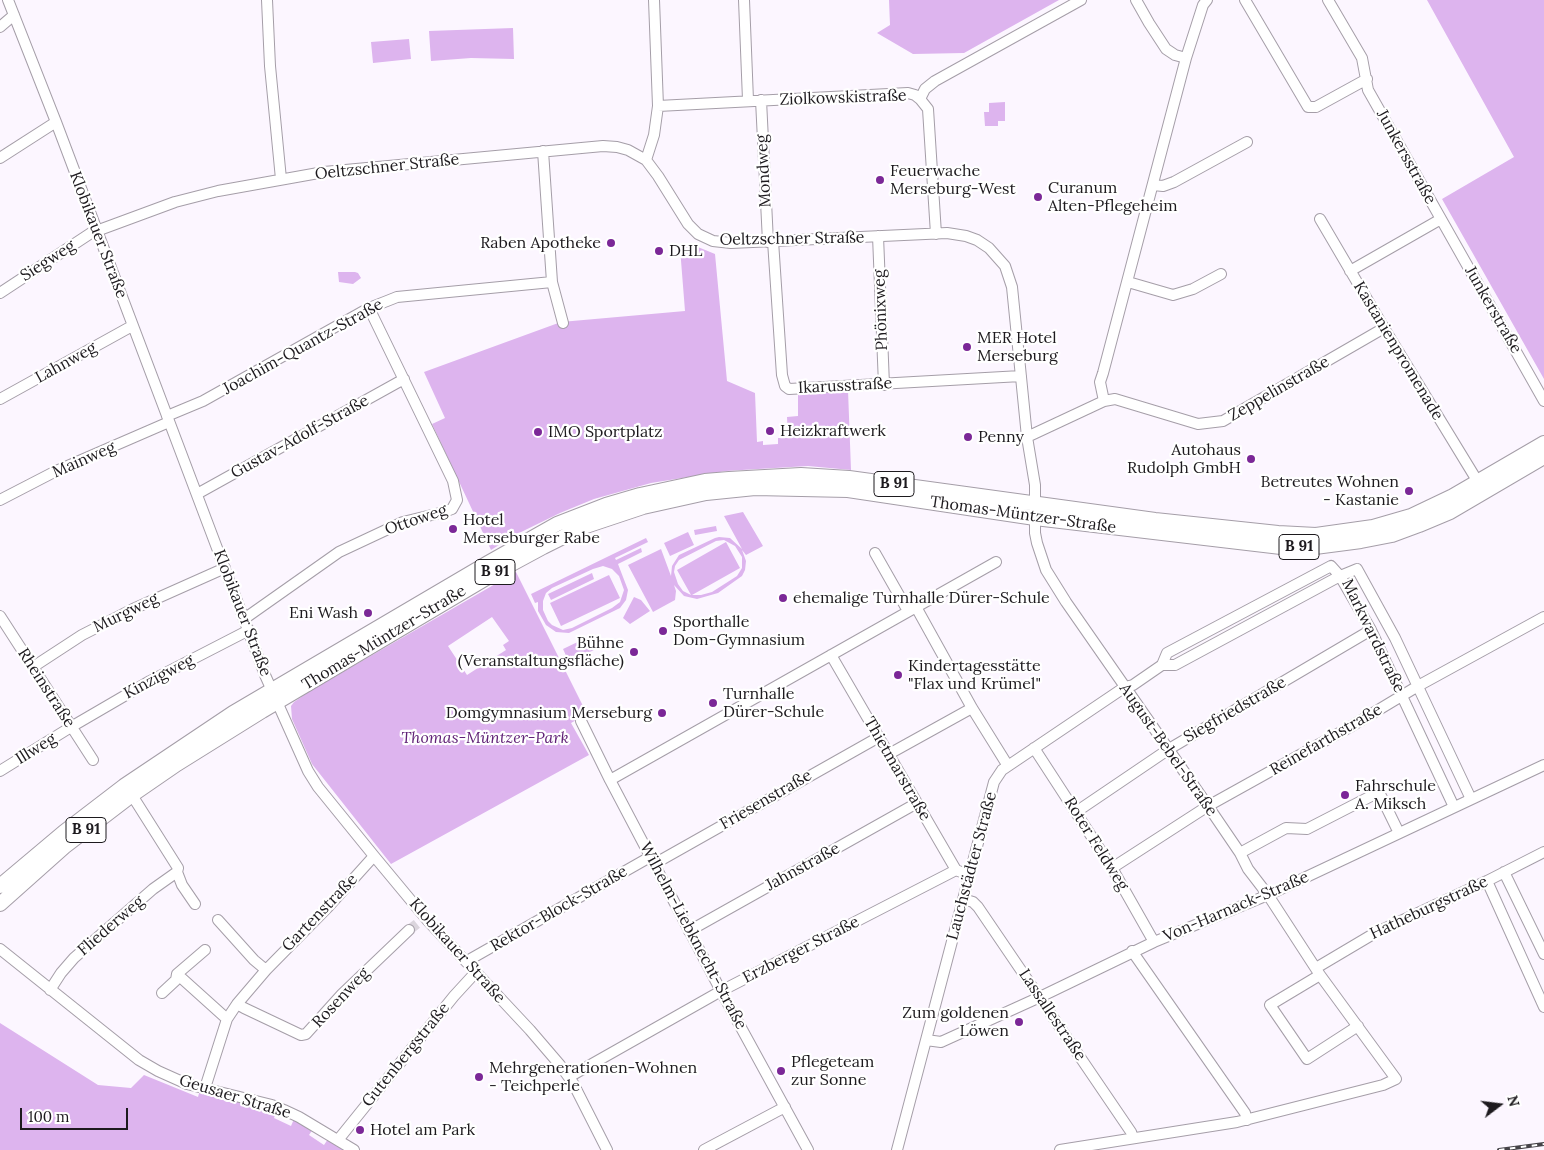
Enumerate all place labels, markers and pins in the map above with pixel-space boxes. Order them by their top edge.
place label: Feuerwache Merseburg-West [890,161,1016,199]
marker: Feuerwache Merseburg-West [874,174,886,186]
place label: Curanum Alten-Pflegeheim [1048,178,1178,216]
marker: Curanum Alten-Pflegeheim [1032,191,1044,203]
place label: Raben Apotheke [480,233,601,253]
marker: Raben Apotheke [605,237,617,249]
place label: DHL [669,241,702,261]
marker: DHL [653,245,665,257]
place label: MER Hotel Merseburg [977,328,1058,366]
marker: MER Hotel Merseburg [961,341,973,353]
place label: Heizkraftwerk [780,421,886,441]
place label: IMO Sportplatz [548,422,662,442]
marker: Heizkraftwerk [764,425,776,437]
marker: IMO Sportplatz [532,426,544,438]
place label: Penny [978,427,1024,447]
marker: Penny [962,431,974,443]
place label: Autohaus Rudolph GmbH [1127,440,1241,478]
marker: Autohaus Rudolph GmbH [1245,453,1257,465]
place label: Betreutes Wohnen - Kastanie [1260,472,1399,510]
marker: Betreutes Wohnen - Kastanie [1403,485,1415,497]
place label: Hotel Merseburger Rabe [463,510,600,548]
marker: Hotel Merseburger Rabe [447,523,459,535]
place label: ehemalige Turnhalle Dürer-Schule [793,588,1050,608]
marker: ehemalige Turnhalle Dürer-Schule [777,592,789,604]
place label: Eni Wash [289,603,358,623]
marker: Eni Wash [362,607,374,619]
place label: Sporthalle Dom-Gymnasium [673,612,805,650]
marker: Sporthalle Dom-Gymnasium [657,625,669,637]
place label: Bühne (Veranstaltungsfläche) [458,633,624,671]
marker: Bühne (Veranstaltungsfläche) [628,646,640,658]
place label: Kindertagesstätte "Flax und Krümel" [908,656,1041,694]
marker: Kindertagesstätte "Flax und Krümel" [892,669,904,681]
place label: Turnhalle Dürer-Schule [723,684,824,722]
marker: Turnhalle Dürer-Schule [707,697,719,709]
place label: Domgymnasium Merseburg [446,703,652,723]
marker: Domgymnasium Merseburg [656,707,668,719]
place label: Fahrschule A. Miksch [1355,776,1436,814]
marker: Fahrschule A. Miksch [1339,789,1351,801]
place label: Zum goldenen Löwen [902,1003,1009,1041]
marker: Zum goldenen Löwen [1013,1016,1025,1028]
place label: Pflegeteam zur Sonne [791,1052,874,1090]
place label: Mehrgenerationen-Wohnen - Teichperle [489,1058,697,1096]
marker: Pflegeteam zur Sonne [775,1065,787,1077]
marker: Mehrgenerationen-Wohnen - Teichperle [473,1071,485,1083]
place label: Hotel am Park [370,1120,475,1140]
marker: Hotel am Park [354,1124,366,1136]

